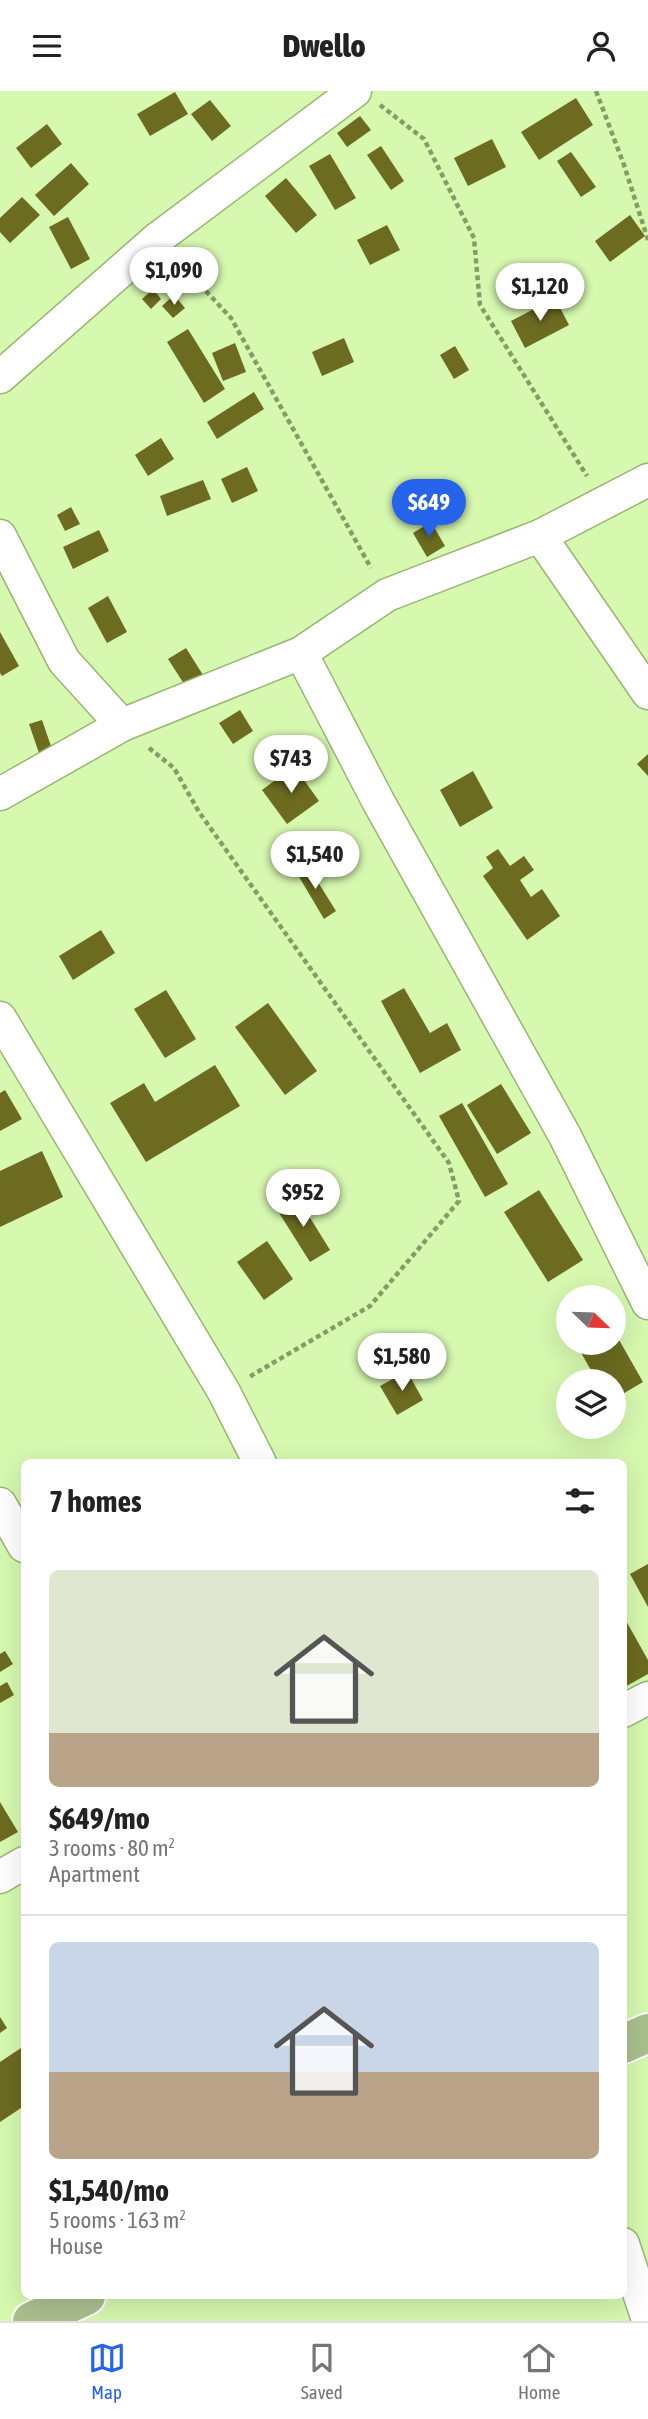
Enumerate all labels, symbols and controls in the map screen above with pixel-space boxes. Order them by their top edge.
icon: menu [28,27,66,65]
text: Dwello [283,27,365,64]
icon: person [582,27,620,65]
pin: $1,090 [117,247,231,307]
text: $1,090 [146,257,203,283]
pin: $1,120 [483,264,597,323]
text: $1,120 [512,273,569,299]
pin: $649 [388,479,470,539]
text: $649 [408,489,450,515]
pin: $743 [250,735,332,795]
text: $743 [270,745,312,771]
pin: $1,540 [258,831,372,891]
text: $1,540 [287,841,344,867]
pin: $952 [262,1169,344,1229]
text: $952 [282,1179,324,1205]
north arrow [556,1285,626,1355]
map controls [556,1285,626,1439]
pin: $1,580 [345,1333,459,1393]
text: $1,580 [374,1343,431,1369]
button: layers [556,1369,626,1439]
icon: filters [561,1482,599,1520]
text: 7 homes [49,1484,142,1518]
icon: home [261,1616,387,1742]
text: $649/mo [49,1801,150,1835]
text: 3 rooms · 80 m² [49,1835,175,1861]
text: Apartment [49,1861,140,1887]
icon: home [261,1988,387,2114]
text: $1,540/mo [49,2173,169,2207]
text: 5 rooms · 163 m² [49,2207,186,2233]
text: House [49,2233,103,2259]
tab: Map [88,2339,126,2403]
tab: Saved [301,2339,343,2403]
tab: Home [518,2339,560,2403]

